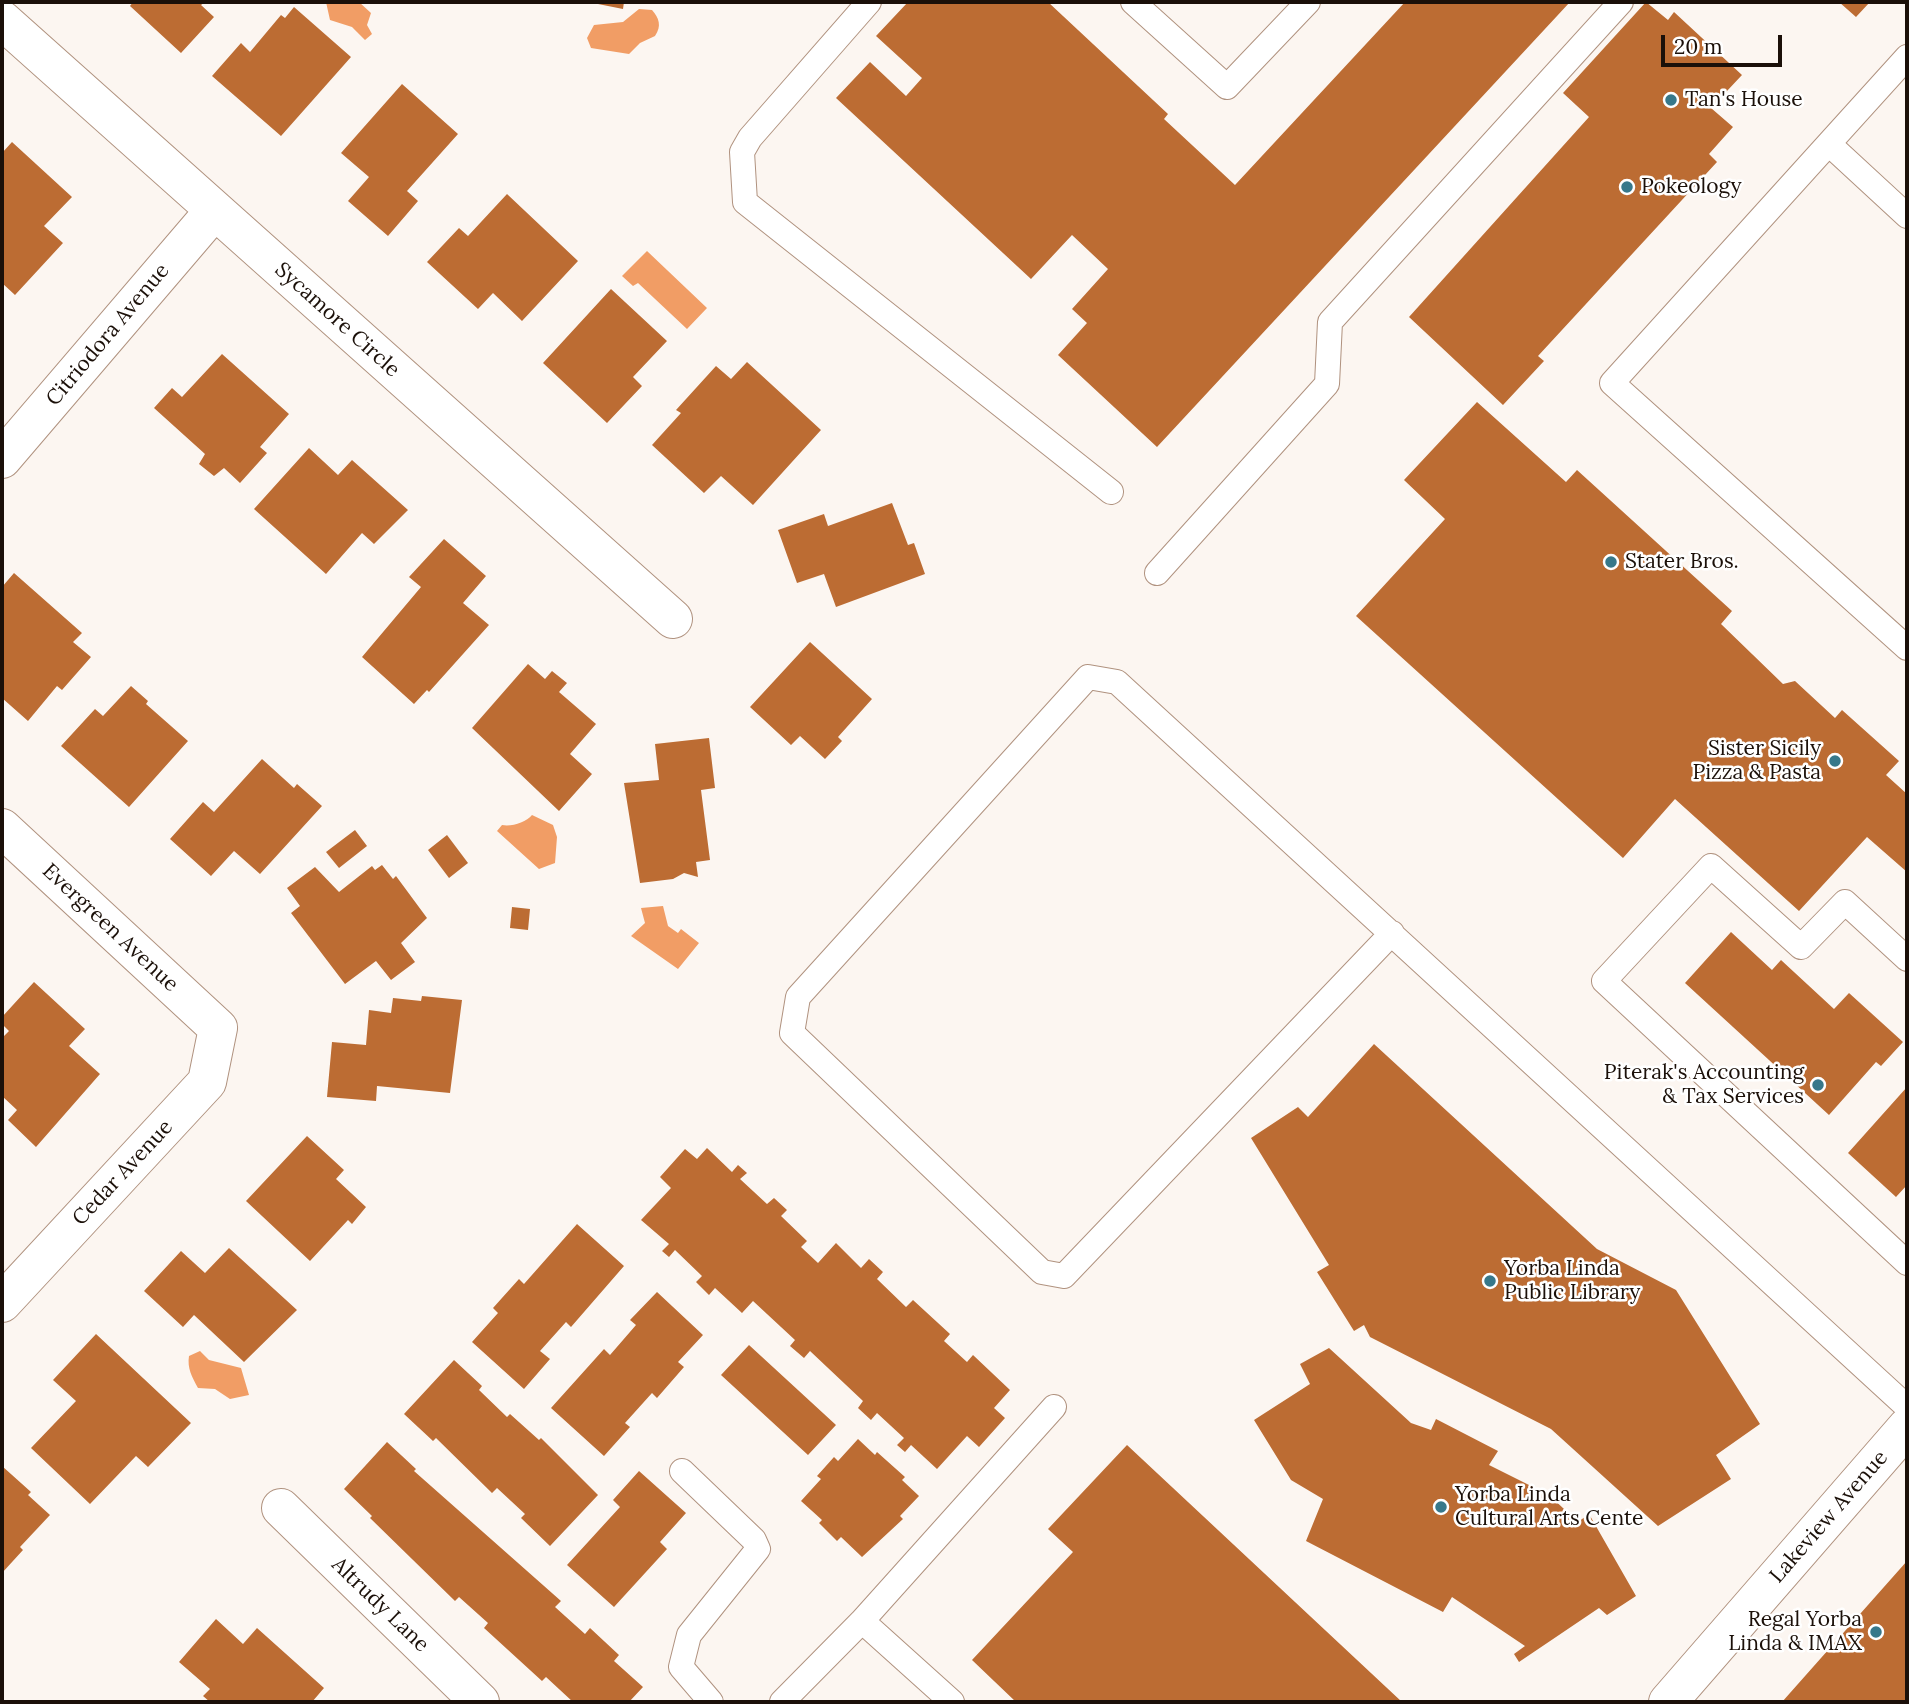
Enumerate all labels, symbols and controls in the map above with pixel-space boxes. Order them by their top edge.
scale bar [1664,21,1785,65]
text: 20 m [1674,33,1723,60]
place label: Tan's House [1685,87,1803,113]
marker: Tan's House [1663,92,1679,108]
place label: Pokeology [1641,174,1742,200]
marker: Pokeology [1619,179,1635,195]
street label: Sycamore Circle [269,257,405,383]
street label: Citriodora Avenue [41,259,175,411]
place label: Stater Bros. [1625,549,1739,575]
marker: Stater Bros. [1603,554,1619,570]
place label: Sister Sicily Pizza & Pasta [1692,736,1821,786]
marker: Sister Sicily Pizza & Pasta [1827,753,1843,769]
street label: Evergreen Avenue [37,859,183,997]
place label: Piterak's Accounting & Tax Services [1604,1060,1804,1110]
marker: Piterak's Accounting & Tax Services [1810,1077,1826,1093]
street label: Cedar Avenue [68,1115,178,1231]
place label: Yorba Linda Public Library [1504,1256,1640,1306]
marker: Yorba Linda Public Library [1482,1273,1498,1289]
street label: Lakeview Avenue [1765,1446,1893,1588]
place label: Yorba Linda Cultural Arts Cente [1455,1482,1643,1532]
marker: Yorba Linda Cultural Arts Cente [1433,1499,1449,1515]
street label: Altrudy Lane [326,1552,434,1658]
place label: Regal Yorba Linda & IMAX [1728,1607,1862,1657]
marker: Regal Yorba Linda & IMAX [1868,1624,1884,1640]

